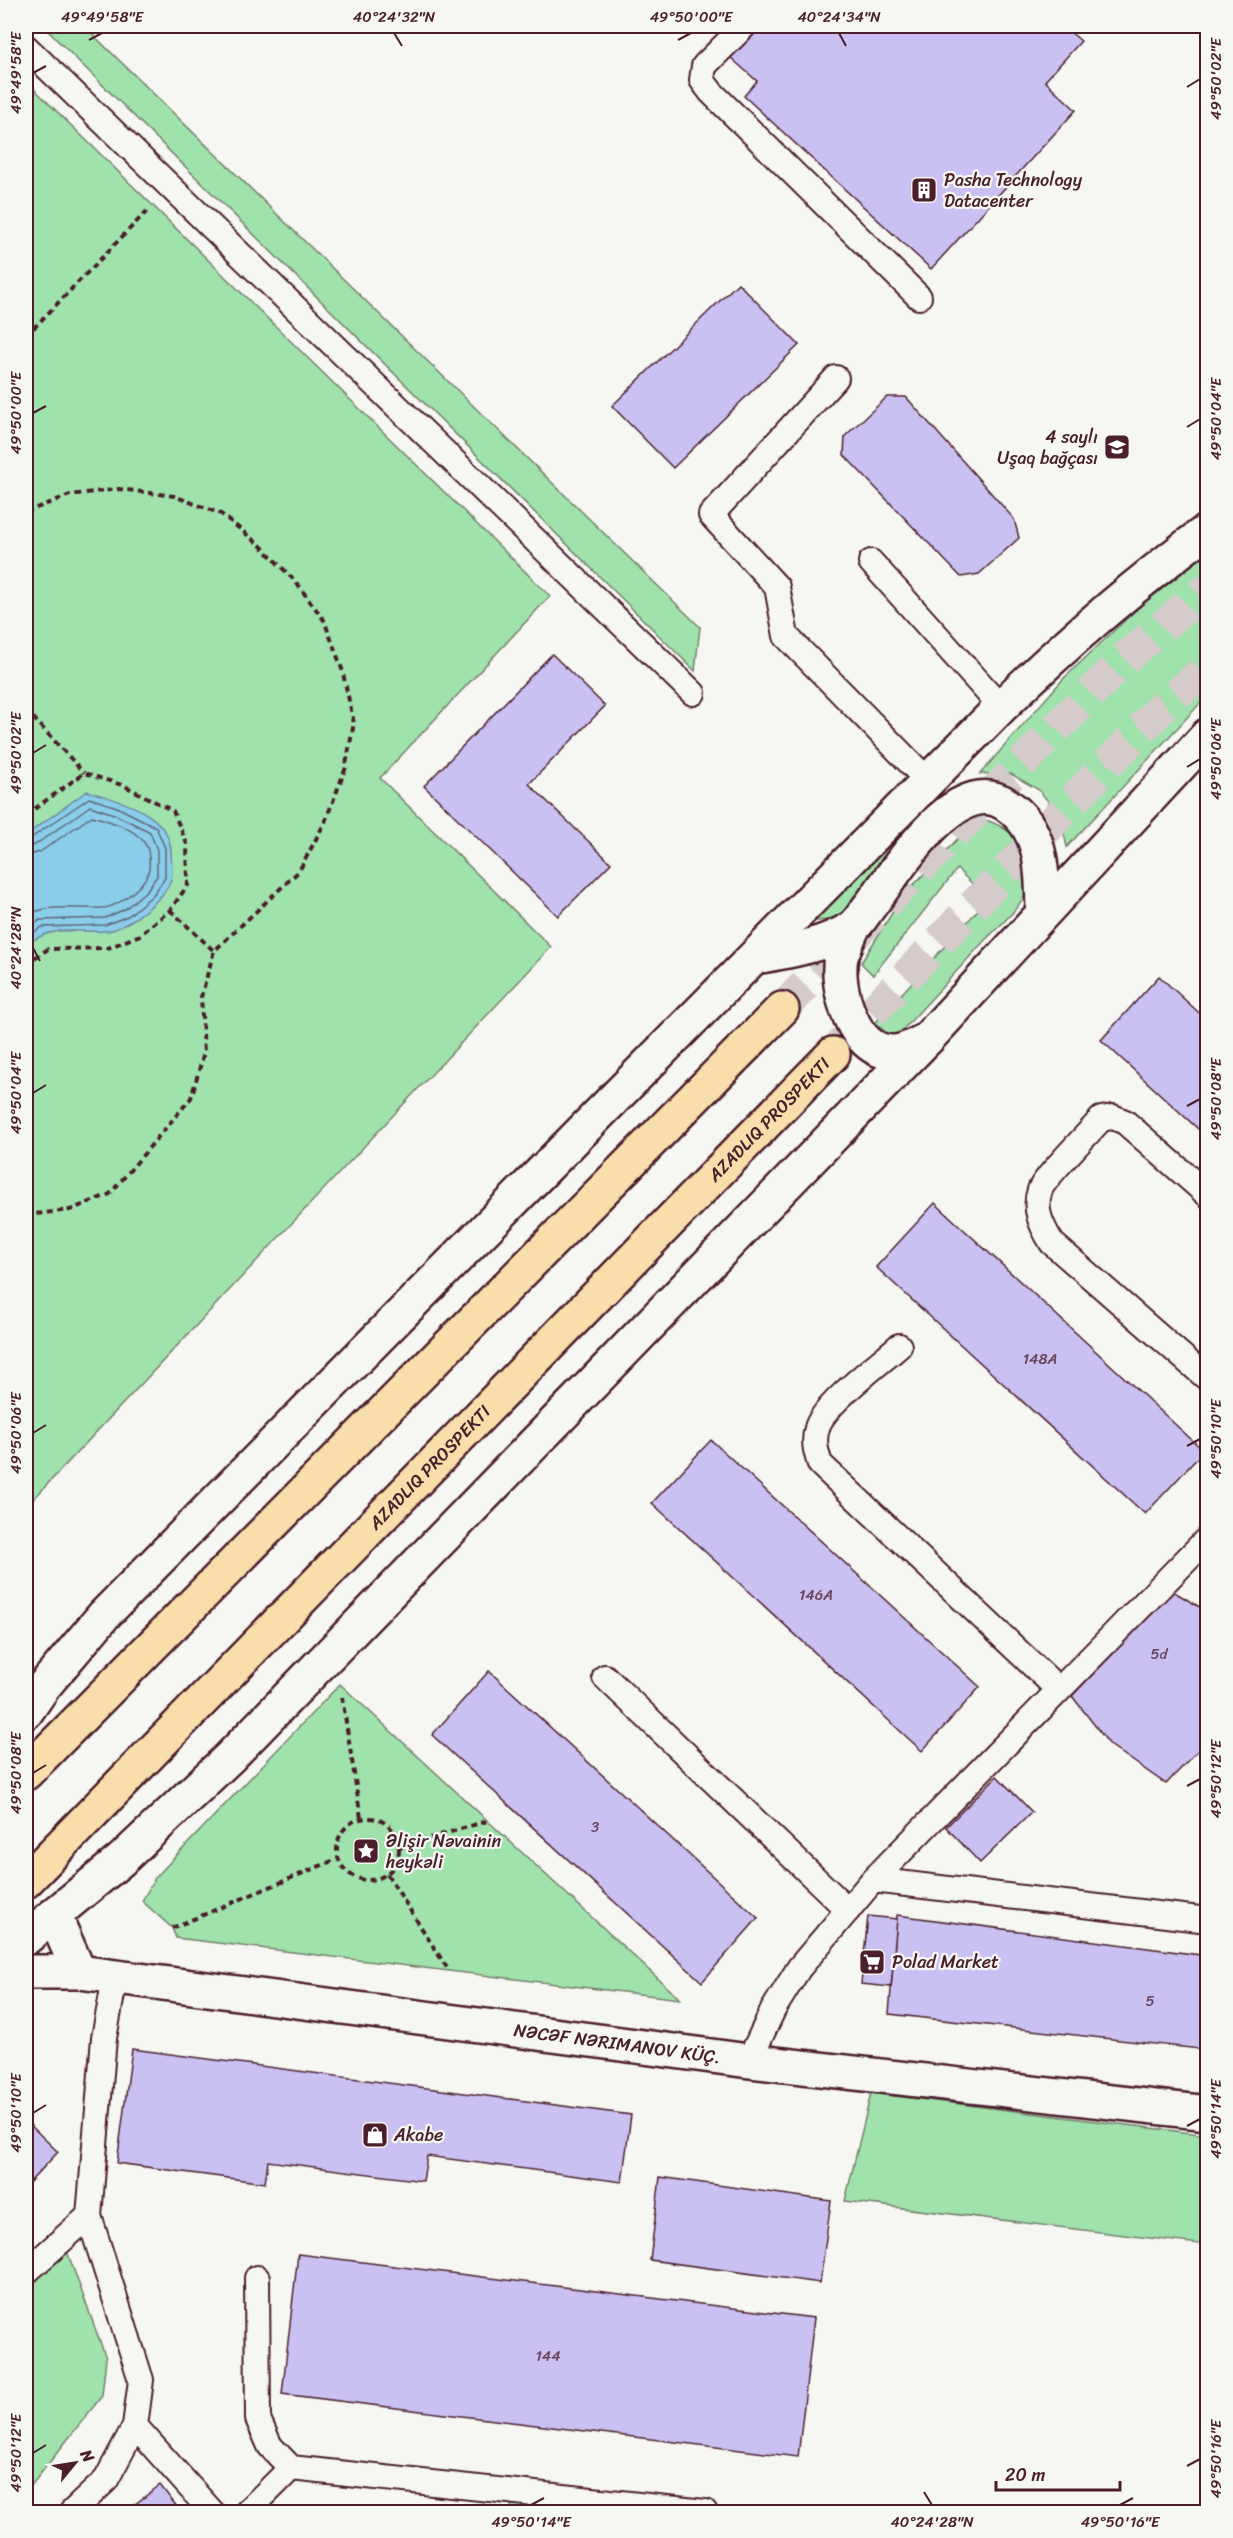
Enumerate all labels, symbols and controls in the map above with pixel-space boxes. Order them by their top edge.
text: 49°49'58"E [61,4,145,30]
text: 40°24'32"N [353,4,436,30]
text: 49°50'00"E [650,4,734,30]
text: 40°24'34"N [797,4,881,30]
text: 49°49'58"E [3,30,29,114]
text: 49°50'02"E [1203,36,1229,120]
place label: Pasha Technology Datacenter [944,164,1083,217]
building icon: Pasha Technology Datacenter [909,175,939,205]
text: 49°50'00"E [3,370,29,454]
text: 49°50'04"E [1203,376,1229,460]
place label: 4 saylı Uşaq bağçası [997,421,1098,474]
school or university icon: 4 saylı Uşaq bağçası [1102,432,1132,462]
text: 49°50'02"E [3,710,29,794]
text: 49°50'06"E [1203,716,1229,800]
text: 40°24'28"N [3,906,29,990]
street label: AZADLIQ PROSPEKTI [699,1049,839,1191]
text: 49°50'04"E [3,1050,29,1134]
text: 49°50'08"E [1203,1056,1229,1140]
house number: 148A [1023,1346,1057,1372]
text: 49°50'06"E [3,1390,29,1474]
street label: AZADLIQ PROSPEKTI [360,1397,499,1538]
text: 49°50'10"E [1203,1397,1229,1479]
house number: 146A [799,1582,833,1608]
house number: 5d [1150,1641,1169,1667]
text: 49°50'08"E [3,1730,29,1814]
text: 49°50'12"E [1203,1738,1229,1818]
house number: 3 [591,1814,599,1840]
place label: Əlişir Nəvainin heykəli [385,1825,502,1878]
place icon: Əlişir Nəvainin heykəli [351,1836,381,1866]
place label: Polad Market [892,1946,999,1978]
supermarket icon: Polad Market [857,1947,887,1977]
house number: 5 [1145,1988,1155,2014]
street label: NƏCƏF NƏRIMANOV KÜÇ. [512,2014,723,2073]
text: 49°50'10"E [3,2071,29,2153]
text: 49°50'14"E [1203,2078,1229,2159]
place label: Akabe [393,2119,443,2151]
shop icon: Akabe [360,2120,390,2150]
house number: 144 [535,2343,561,2369]
text: 49°50'12"E [3,2412,29,2492]
text: 49°50'16"E [1203,2418,1229,2498]
north arrow [45,2433,105,2493]
text: N [72,2443,103,2469]
scale bar [996,2454,1120,2492]
text: 20 m [1005,2459,1045,2491]
text: 49°50'14"E [491,2509,572,2535]
text: 40°24'28"N [890,2509,974,2535]
text: 49°50'16"E [1081,2509,1161,2535]

